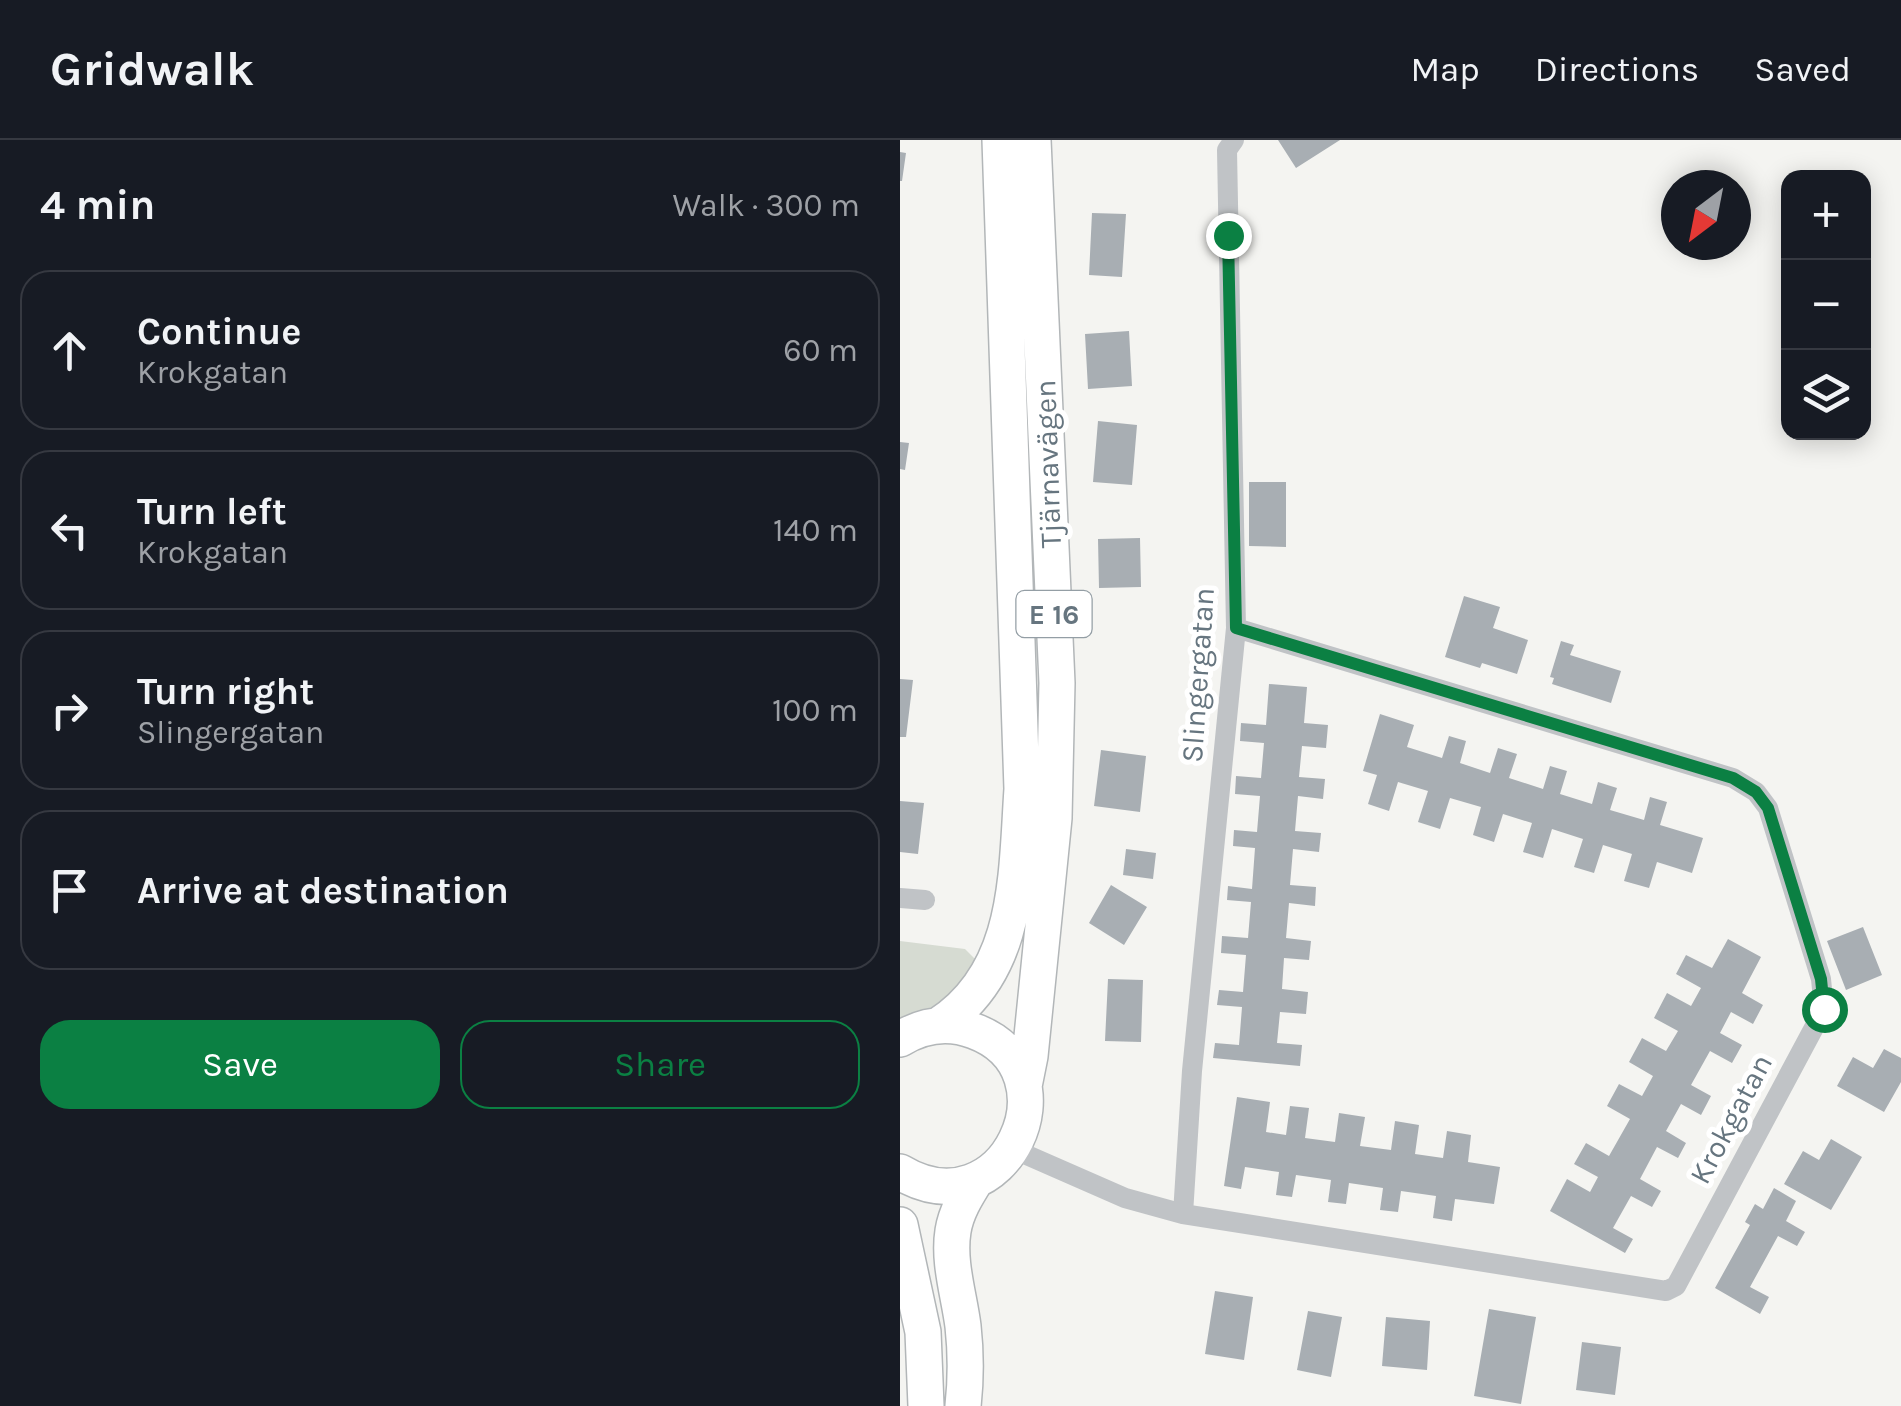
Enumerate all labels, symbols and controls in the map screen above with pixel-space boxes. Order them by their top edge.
text: Gridwalk [50,41,254,97]
text: Map [1410,49,1480,90]
text: Directions [1535,49,1699,90]
text: Saved [1754,49,1851,90]
north arrow [1661,170,1751,260]
map controls [1781,170,1871,440]
button: + [1781,170,1871,260]
text: 4 min [40,180,155,230]
text: Walk · 300 m [672,187,860,224]
route end [1206,213,1252,259]
button: − [1781,260,1871,350]
text: Continue [137,309,301,354]
icon: ahead [42,323,97,378]
text: 60 m [783,332,858,369]
button: layers [1781,350,1871,440]
text: Krokgatan [137,354,288,391]
street label: Tjärnavägen [1027,379,1069,549]
text: Turn left [137,489,287,534]
icon: left [42,503,97,558]
text: 140 m [773,512,858,549]
text: Krokgatan [137,534,288,571]
street label: Slingergatan [1174,586,1222,764]
road number: E 16 [1016,591,1092,637]
text: Turn right [137,669,314,714]
icon: right [42,683,97,738]
text: 100 m [772,692,858,729]
text: Slingergatan [137,714,324,751]
icon: arrive [42,863,97,918]
text: Arrive at destination [137,868,509,913]
route start [1802,987,1848,1033]
button: Save [40,1020,440,1109]
button: Share [460,1020,860,1109]
street label: Krokgatan [1682,1048,1780,1190]

